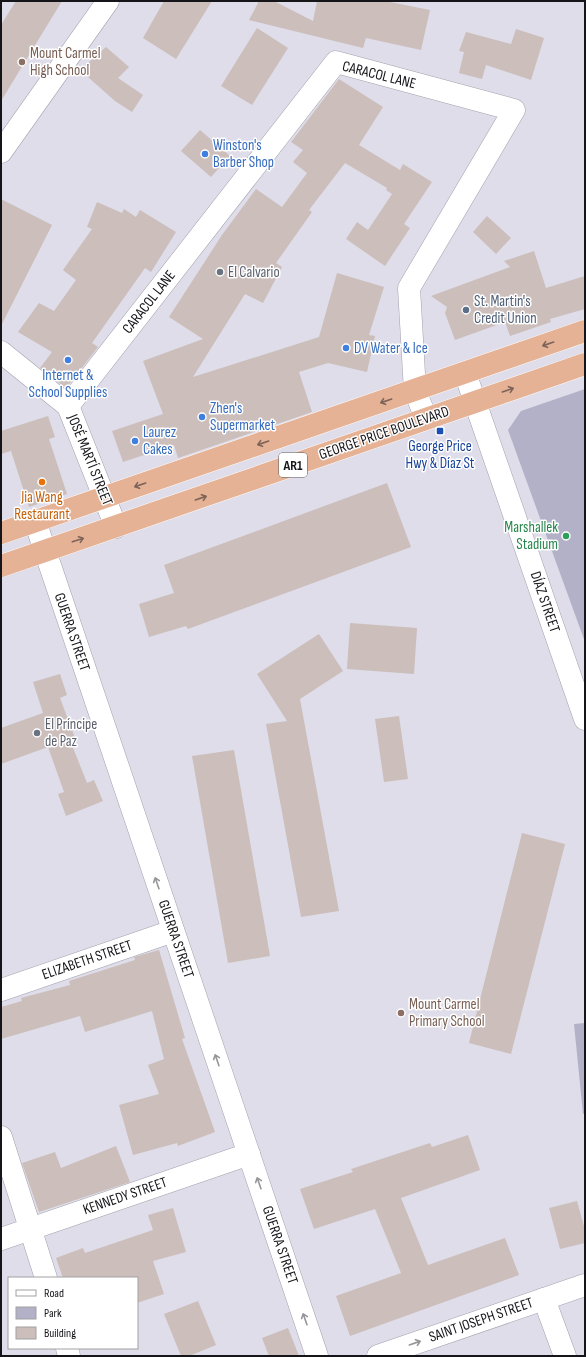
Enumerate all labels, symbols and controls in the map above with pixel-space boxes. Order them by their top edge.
place label: Mount Carmel High School [30,44,100,80]
marker: Mount Carmel High School [17,57,27,67]
street label: CARACOL LANE [340,57,418,93]
place label: Winston's Barber Shop [213,136,274,172]
marker: Winston's Barber Shop [200,149,210,159]
place label: El Calvario [228,263,280,282]
street label: CARACOL LANE [118,266,180,338]
marker: El Calvario [215,267,225,277]
place label: St. Martin's Credit Union [474,292,537,328]
marker: St. Martin's Credit Union [461,305,471,315]
place label: DV Water & Ice [354,339,428,358]
one-way arrow [542,341,555,348]
marker: DV Water & Ice [341,343,351,353]
marker: Internet & School Supplies [63,355,73,365]
place label: Internet & School Supplies [29,366,107,402]
one-way arrow [502,386,514,394]
one-way arrow [380,397,392,405]
place label: Zhen's Supermarket [210,399,275,435]
street label: GEORGE PRICE BOULEVARD [317,402,451,464]
street label: JOSÉ MARTÍ STREET [63,411,117,508]
marker: Zhen's Supermarket [197,412,207,422]
place label: Laurez Cakes [143,423,177,459]
marker: George Price Hwy & Díaz St [435,426,445,436]
marker: Laurez Cakes [130,436,140,446]
place label: George Price Hwy & Díaz St [406,437,475,473]
one-way arrow [256,440,269,447]
road number: AR1 [279,453,307,477]
marker: Jia Wang Restaurant [37,477,47,487]
one-way arrow [134,482,146,490]
place label: Jia Wang Restaurant [14,488,70,524]
one-way arrow [194,493,206,501]
place label: Marshallek Stadium [504,518,558,554]
marker: Marshallek Stadium [561,531,571,541]
one-way arrow [71,536,84,543]
street label: DÍAZ STREET [526,569,564,635]
street label: GUERRA STREET [50,590,94,674]
place label: El Príncipe de Paz [45,715,97,751]
marker: El Príncipe de Paz [32,728,42,738]
one-way arrow [153,878,161,890]
street label: GUERRA STREET [154,897,198,981]
street label: ELIZABETH STREET [39,936,135,984]
place label: Mount Carmel Primary School [409,995,485,1031]
marker: Mount Carmel Primary School [396,1008,406,1018]
one-way arrow [213,1053,220,1066]
street label: KENNEDY STREET [80,1173,170,1219]
one-way arrow [254,1177,262,1189]
street label: GUERRA STREET [258,1203,302,1287]
legend [8,1277,138,1349]
text: Road [44,1286,64,1301]
street label: SAINT JOSEPH STREET [426,1293,536,1347]
text: Park [44,1306,62,1321]
one-way arrow [301,1313,308,1326]
text: Building [44,1326,76,1341]
one-way arrow [408,1339,420,1347]

